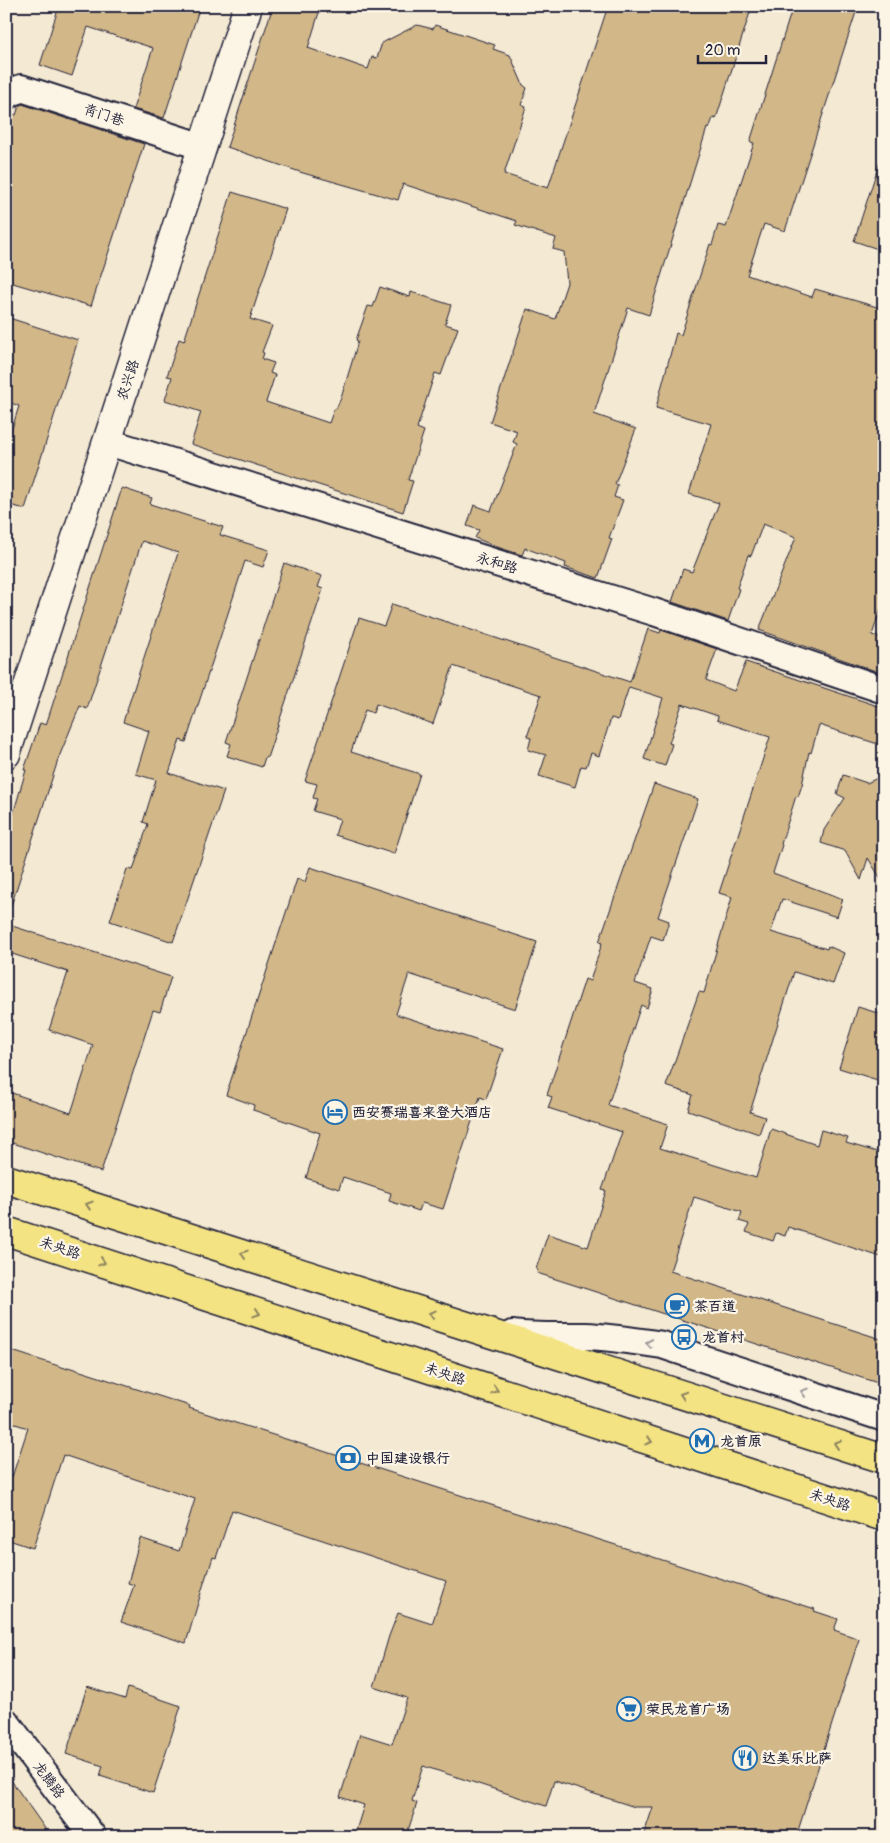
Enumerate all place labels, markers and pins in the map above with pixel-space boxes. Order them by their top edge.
hotel icon: 西安赛瑞喜来登大酒店 [322,1099,348,1125]
place label: 西安赛瑞喜来登大酒店 [352,1104,492,1121]
cafe icon: 茶百道 [664,1293,690,1319]
place label: 茶百道 [694,1298,736,1315]
bus stop icon: 龙首村 [671,1324,697,1350]
place label: 龙首村 [702,1329,744,1346]
metro station icon: 龙首原 [689,1428,715,1454]
place label: 龙首原 [720,1433,762,1450]
bank icon: 中国建设银行 [335,1445,361,1471]
place label: 中国建设银行 [366,1450,450,1467]
supermarket icon: 荣民龙首广场 [616,1696,642,1722]
place label: 荣民龙首广场 [646,1701,730,1718]
restaurant icon: 达美乐比萨 [732,1745,758,1771]
place label: 达美乐比萨 [762,1750,832,1767]

